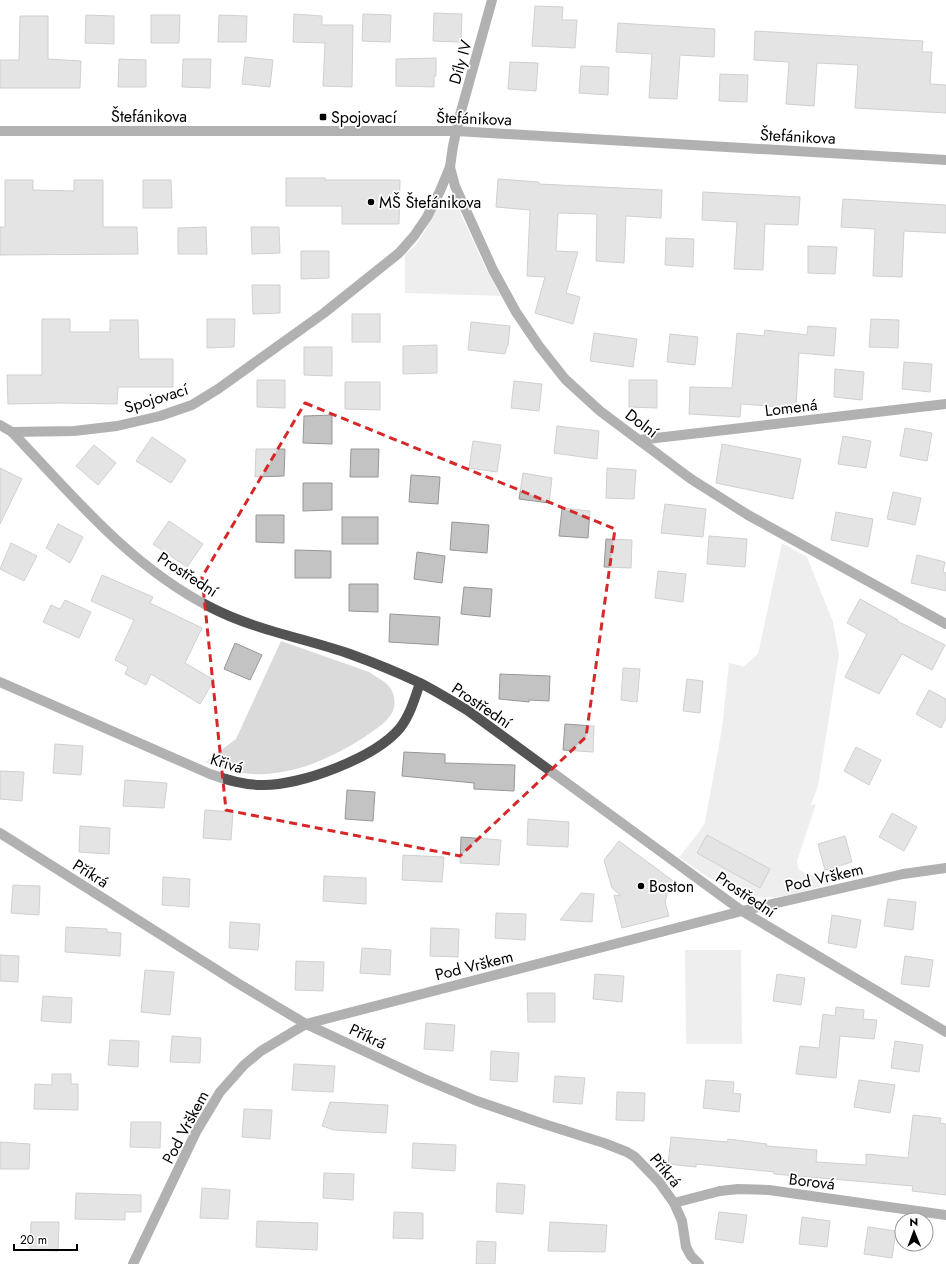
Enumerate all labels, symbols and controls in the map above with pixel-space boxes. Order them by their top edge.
street label: Díly IV [443,37,478,87]
street label: Štefánikova [111,105,187,128]
place label: Spojovací [331,106,398,129]
street label: Štefánikova [436,106,512,131]
marker: Spojovací [318,112,328,122]
street label: Štefánikova [760,123,836,150]
place label: MŠ Štefánikova [379,191,481,214]
marker: MŠ Štefánikova [366,197,376,207]
street label: Spojovací [121,378,192,419]
street label: Lomená [763,393,819,422]
street label: Dolní [620,403,664,444]
street label: Prostřední [153,546,223,603]
street label: Prostřední [447,677,517,734]
street label: Křivá [207,748,246,779]
street label: Příkrá [68,853,113,893]
street label: Pod Vrškem [783,857,866,898]
street label: Prostřední [711,866,781,923]
place label: Boston [649,875,694,898]
marker: Boston [636,881,646,891]
street label: Pod Vrškem [433,945,516,986]
street label: Příkrá [346,1018,390,1055]
street label: Pod Vrškem [157,1087,214,1168]
street label: Příkrá [644,1148,687,1192]
street label: Borová [788,1167,836,1196]
north arrow [894,1212,934,1252]
text: N [909,1214,918,1230]
scale bar [14,1226,77,1252]
text: 20 m [20,1231,47,1249]

